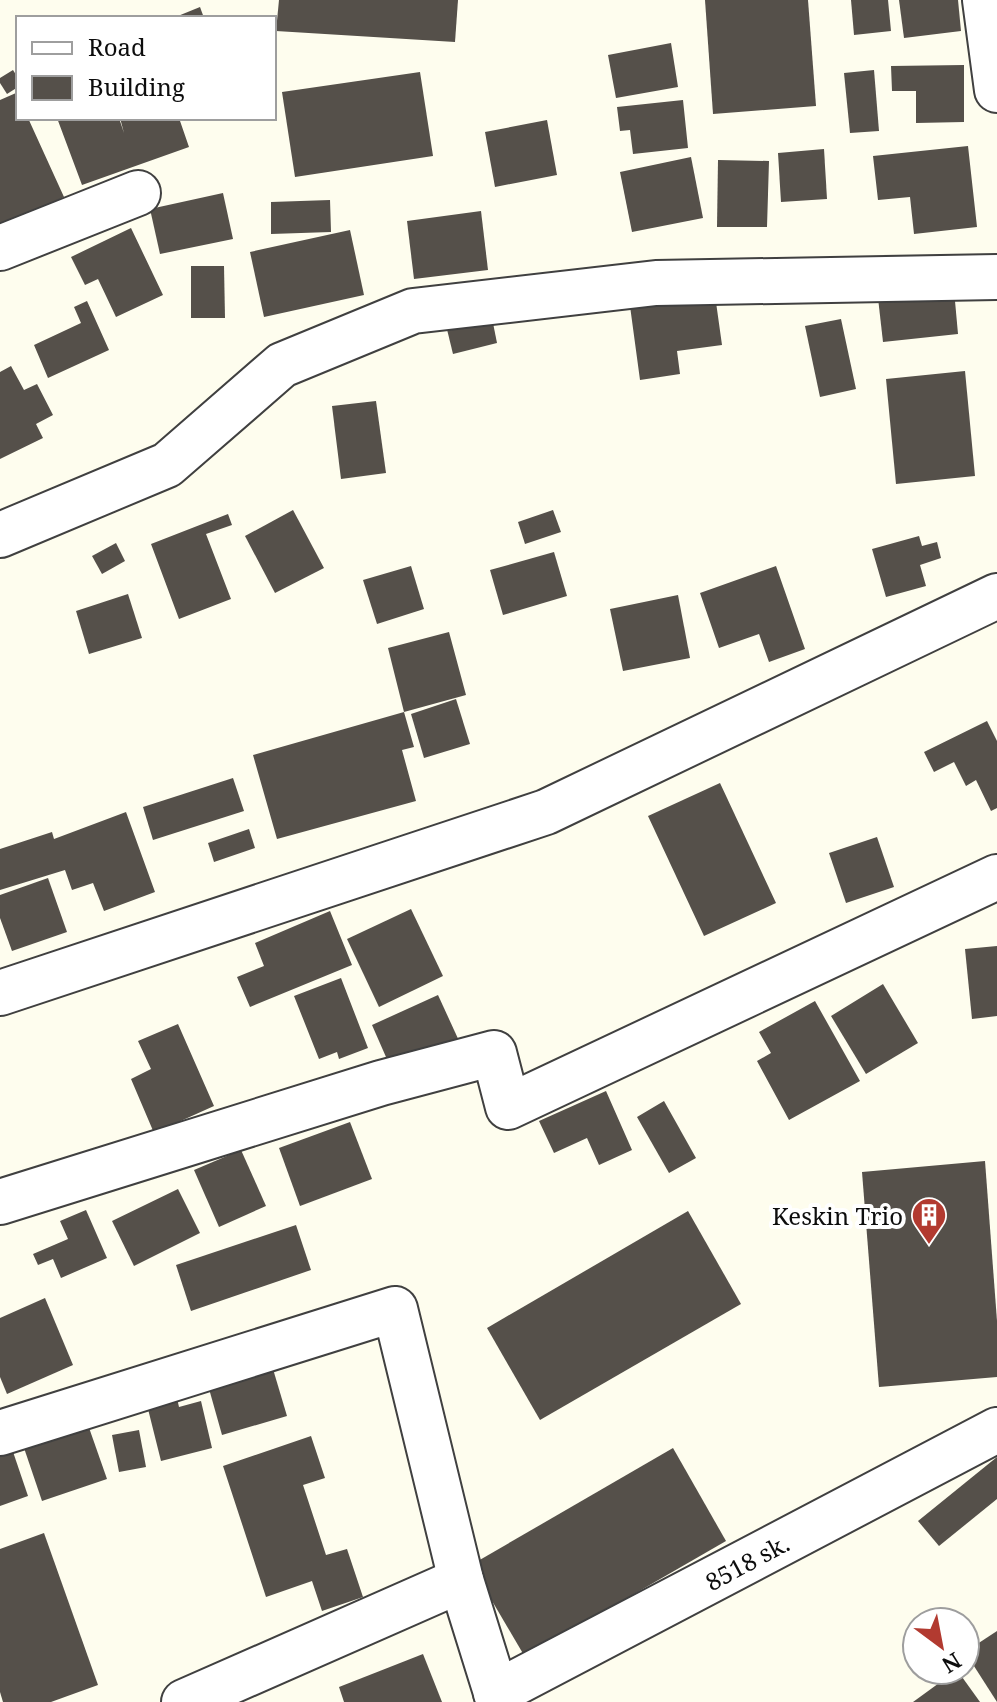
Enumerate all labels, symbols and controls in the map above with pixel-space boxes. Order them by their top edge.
legend [16,16,276,120]
text: Road [88,30,146,63]
text: Building [88,70,185,103]
building icon: Keskin Trio [910,1196,948,1246]
place label: Keskin Trio [772,1199,903,1232]
street label: 8518 sk. [699,1526,795,1598]
north arrow [901,1606,981,1686]
text: N [937,1646,967,1681]

